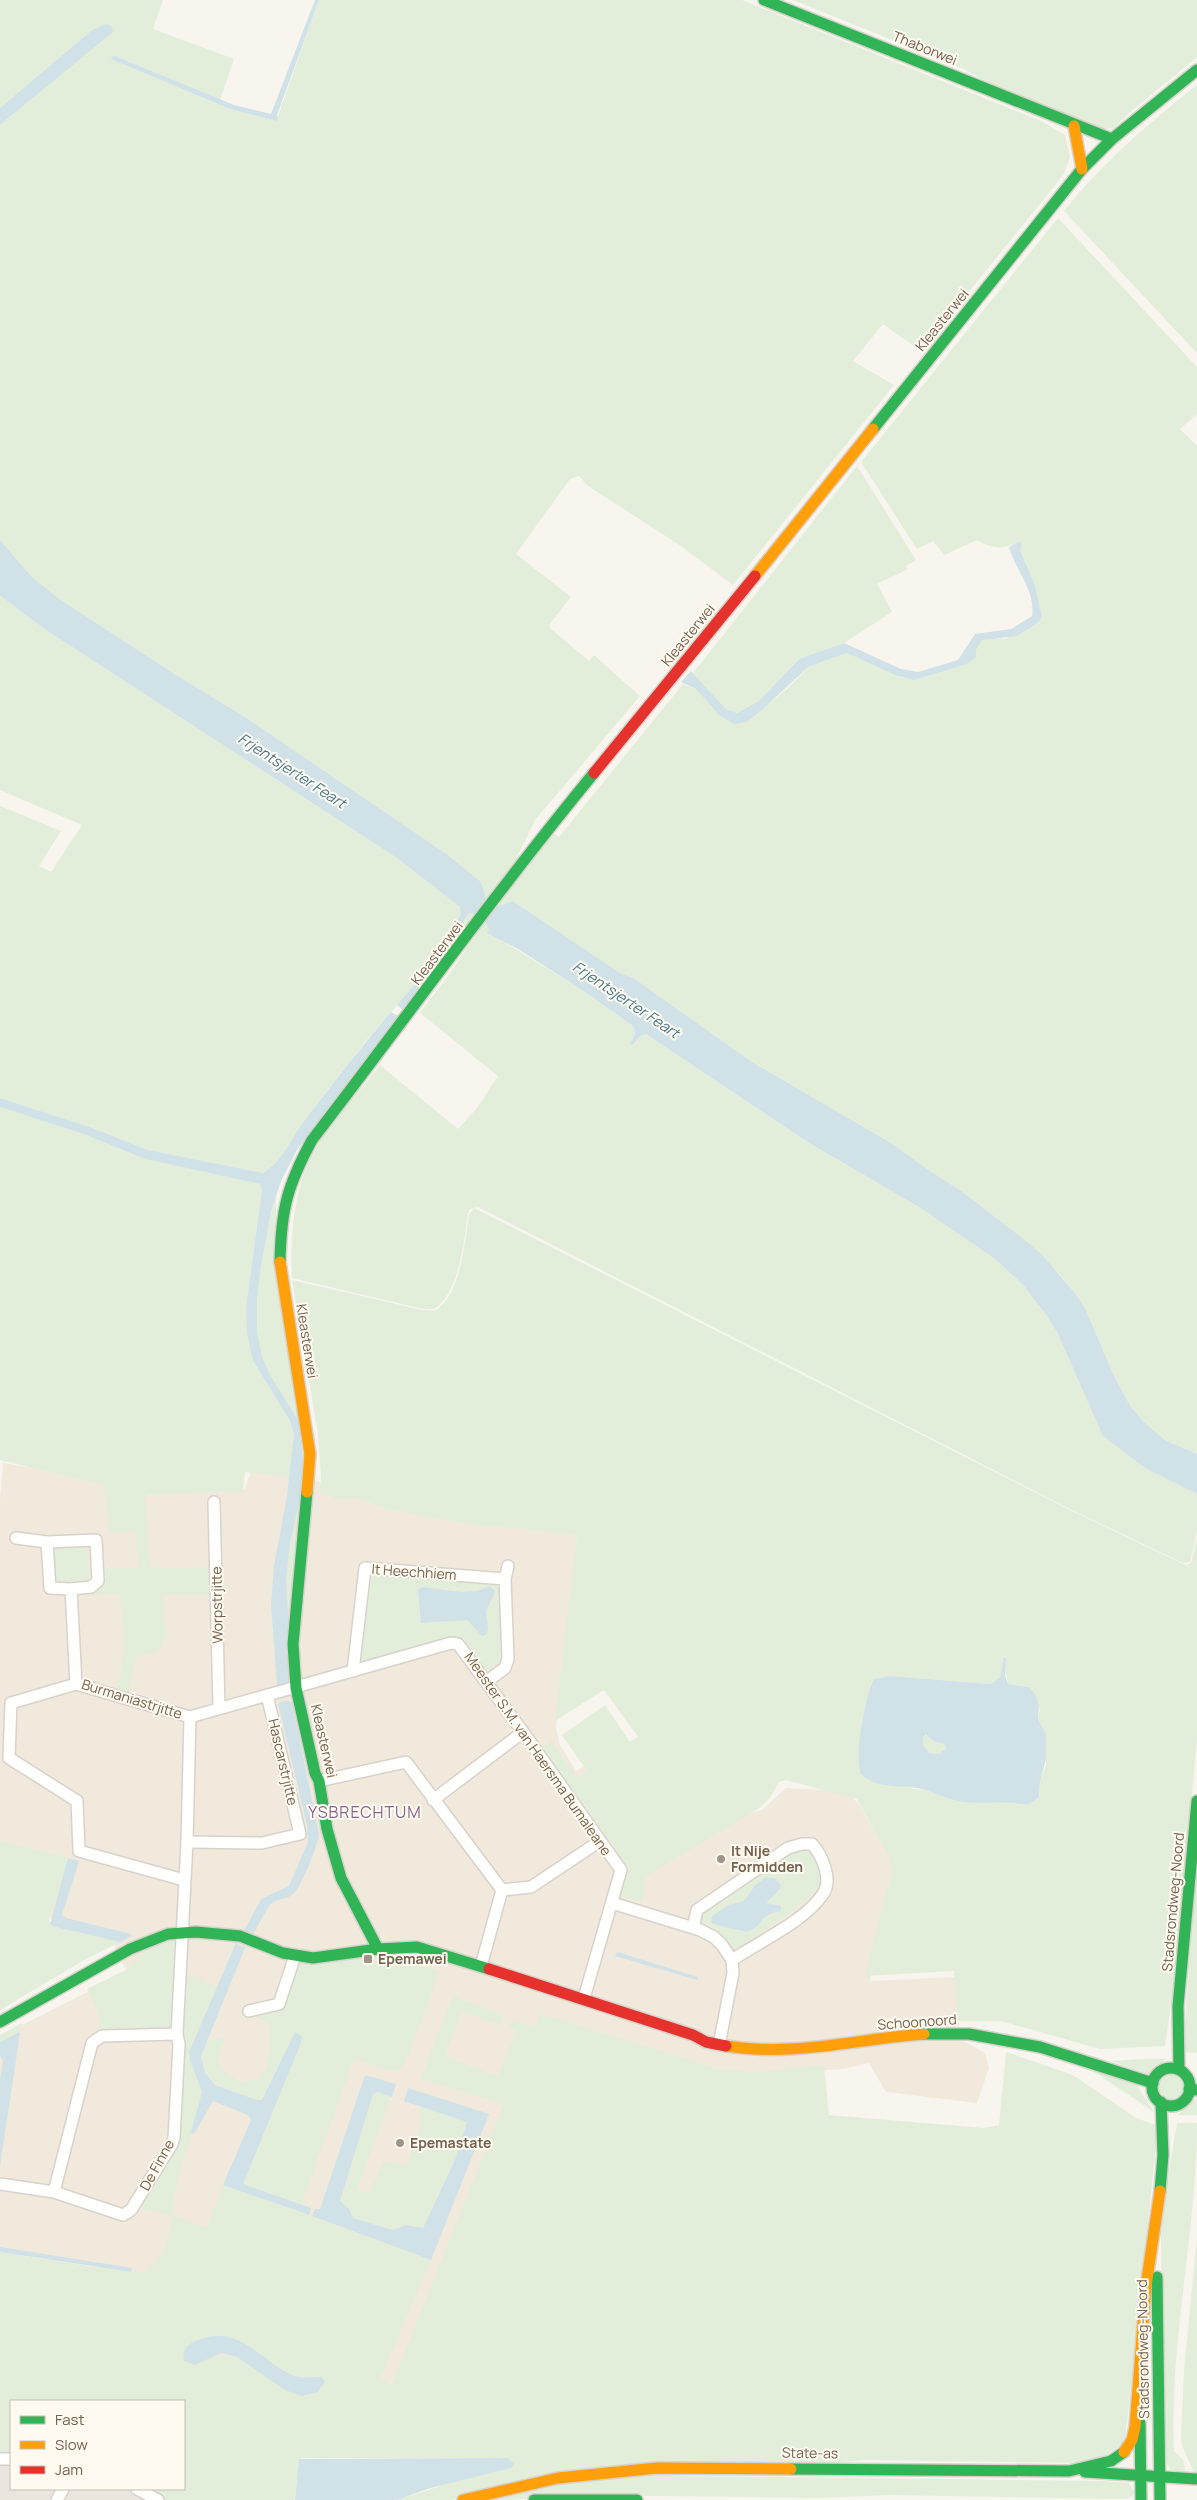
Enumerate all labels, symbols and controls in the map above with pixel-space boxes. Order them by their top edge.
street label: Thaborwei [890,26,960,69]
street label: Kleasterwei [911,284,973,355]
street label: Kleasterwei [657,599,719,670]
water label: Frjentsjerter Feart [234,728,352,814]
street label: Kleasterwei [406,917,467,988]
water label: Frjentsjerter Feart [569,956,685,1044]
street label: Kleasterwei [292,1302,323,1380]
street label: It Heechhiem [371,1559,457,1584]
street label: Worpstrjitte [206,1566,227,1644]
street label: Meester S.M. van Haersma Bumaleane [460,1648,616,1859]
street label: Burmaniastrjitte [79,1674,185,1723]
street label: Kleasterwei [307,1702,342,1780]
street label: Hascarstrjitte [264,1717,303,1807]
district label: YSBRECHTUM [308,1801,422,1823]
street label: Stadsrondweg-Noord [1157,1832,1188,1972]
place label: It Nije Formidden [731,1841,803,1876]
marker: It Nije Formidden [715,1853,727,1865]
place label: Epemawei [378,1949,447,1968]
marker: Epemawei [362,1953,374,1965]
street label: Schoonoord [877,2009,957,2034]
place label: Epemastate [410,2133,492,2152]
street label: De Finne [135,2136,178,2194]
marker: Epemastate [394,2137,406,2149]
street label: Stadsrondweg-Noord [1132,2279,1153,2419]
legend [10,2400,185,2490]
text: Fast [55,2409,84,2430]
text: Slow [55,2434,88,2455]
street label: State-as [782,2443,838,2462]
text: Jam [55,2459,83,2480]

